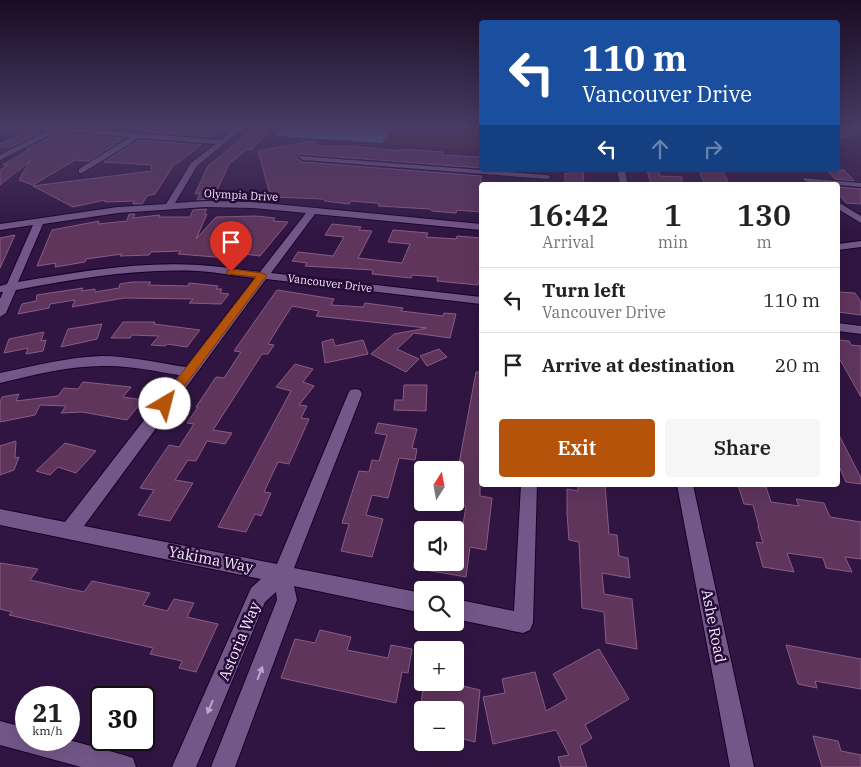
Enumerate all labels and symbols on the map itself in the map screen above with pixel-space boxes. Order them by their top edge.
street label: Olympia Drive [204,186,278,204]
pin [210,221,252,272]
street label: Vancouver Drive [287,271,373,295]
position arrow [138,377,190,429]
north arrow [414,461,464,511]
street label: Yakima Way [167,541,255,577]
street label: Ashe Road [698,588,730,664]
street label: Astoria Way [214,599,264,683]
one-way arrow [256,665,264,680]
speed limit sign: 30 [90,686,155,751]
one-way arrow [206,700,214,714]

